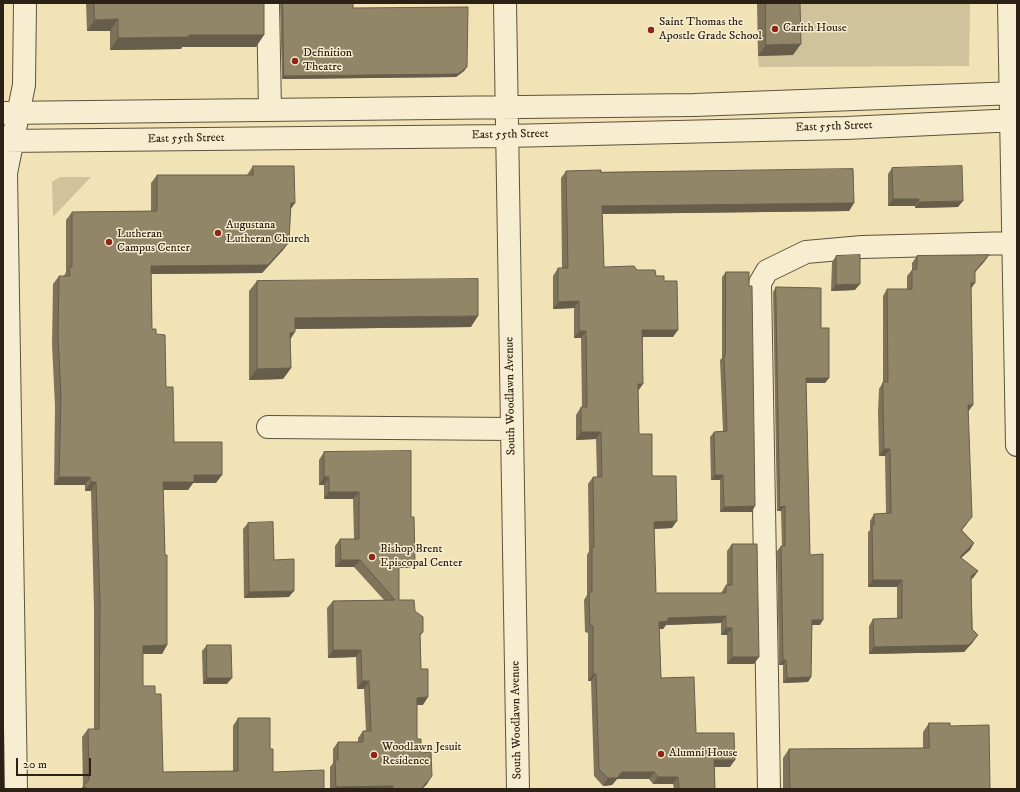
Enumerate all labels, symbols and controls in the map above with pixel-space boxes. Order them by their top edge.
place label: Saint Thomas the Apostle Grade School [659,16,762,44]
place label: Carith House [783,22,847,36]
marker: Carith House [770,24,780,34]
marker: Saint Thomas the Apostle Grade School [646,25,656,35]
place label: Definition Theatre [303,47,352,75]
marker: Definition Theatre [290,56,300,66]
street label: East 55th Street [795,118,873,136]
street label: East 55th Street [471,127,549,143]
street label: East 55th Street [147,131,225,147]
place label: Augustana Lutheran Church [226,219,310,247]
place label: Lutheran Campus Center [117,228,190,256]
marker: Augustana Lutheran Church [213,228,223,238]
marker: Lutheran Campus Center [104,237,114,247]
street label: South Woodlawn Avenue [503,337,519,455]
place label: Bishop Brent Episcopal Center [380,543,462,571]
marker: Bishop Brent Episcopal Center [367,552,377,562]
street label: South Woodlawn Avenue [509,661,525,779]
place label: Woodlawn Jesuit Residence [382,741,461,769]
place label: Alumni House [669,747,737,761]
marker: Alumni House [656,749,666,759]
scale bar [18,750,93,776]
marker: Woodlawn Jesuit Residence [369,750,379,760]
text: 20 m [23,757,47,772]

